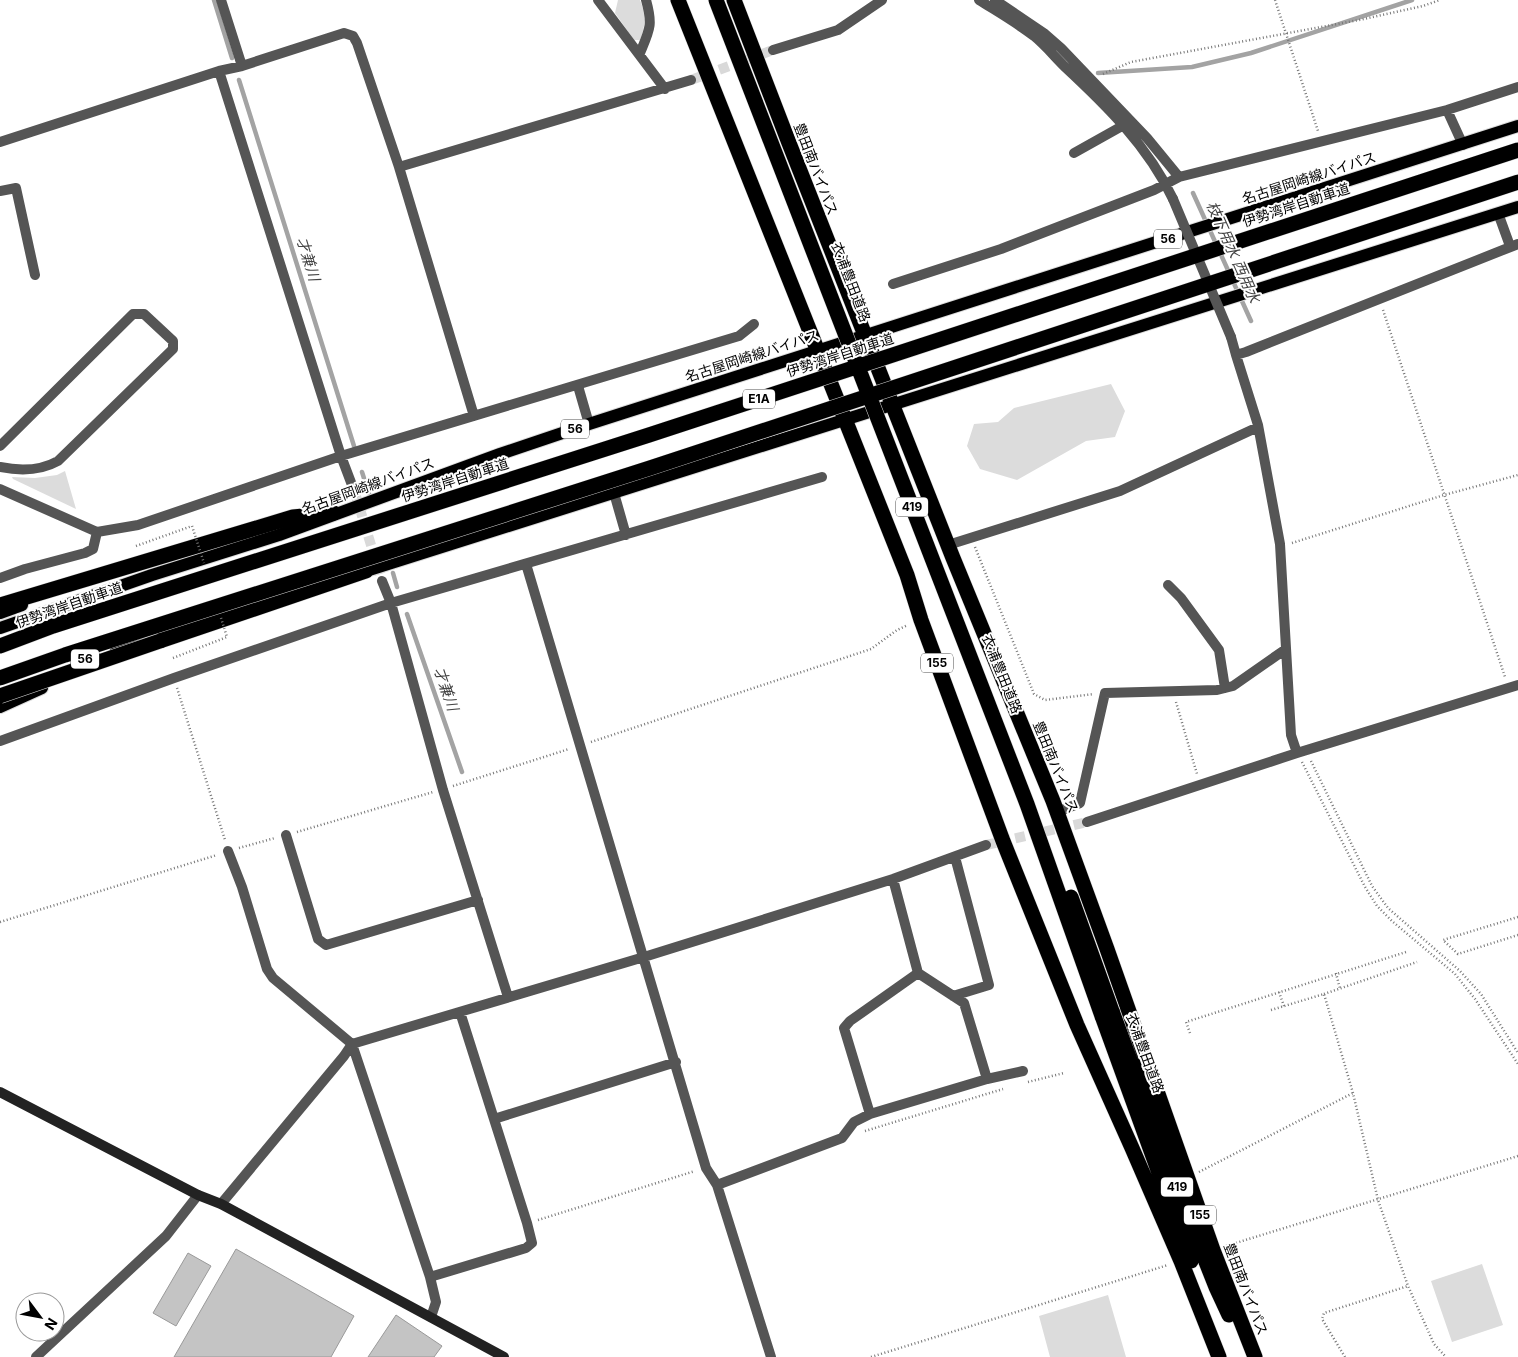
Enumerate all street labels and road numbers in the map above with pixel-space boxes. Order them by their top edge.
street label: 豊田南バイパス [791,120,842,217]
street label: 名古屋岡崎線バイパス [1240,148,1378,207]
street label: 伊勢湾岸自動車道 [1240,179,1352,230]
road number: 56 [1154,230,1182,248]
street label: 衣浦豊田道路 [828,240,874,324]
street label: 名古屋岡崎線バイパス [683,326,821,385]
street label: 伊勢湾岸自動車道 [784,329,896,380]
road number: E1A [743,389,775,408]
road number: 56 [561,419,589,438]
street label: 名古屋岡崎線バイパス [299,454,436,517]
street label: 伊勢湾岸自動車道 [399,454,511,505]
road number: 419 [896,498,928,516]
street label: 伊勢湾岸自動車道 [13,578,125,631]
street label: 衣浦豊田道路 [979,632,1026,716]
road number: 56 [71,650,99,669]
road number: 155 [921,654,953,672]
street label: 豊田南バイパス [1030,718,1083,815]
street label: 衣浦豊田道路 [1123,1010,1168,1095]
road number: 419 [1161,1178,1193,1196]
road number: 155 [1184,1206,1216,1224]
street label: 豊田南バイパス [1221,1240,1272,1337]

